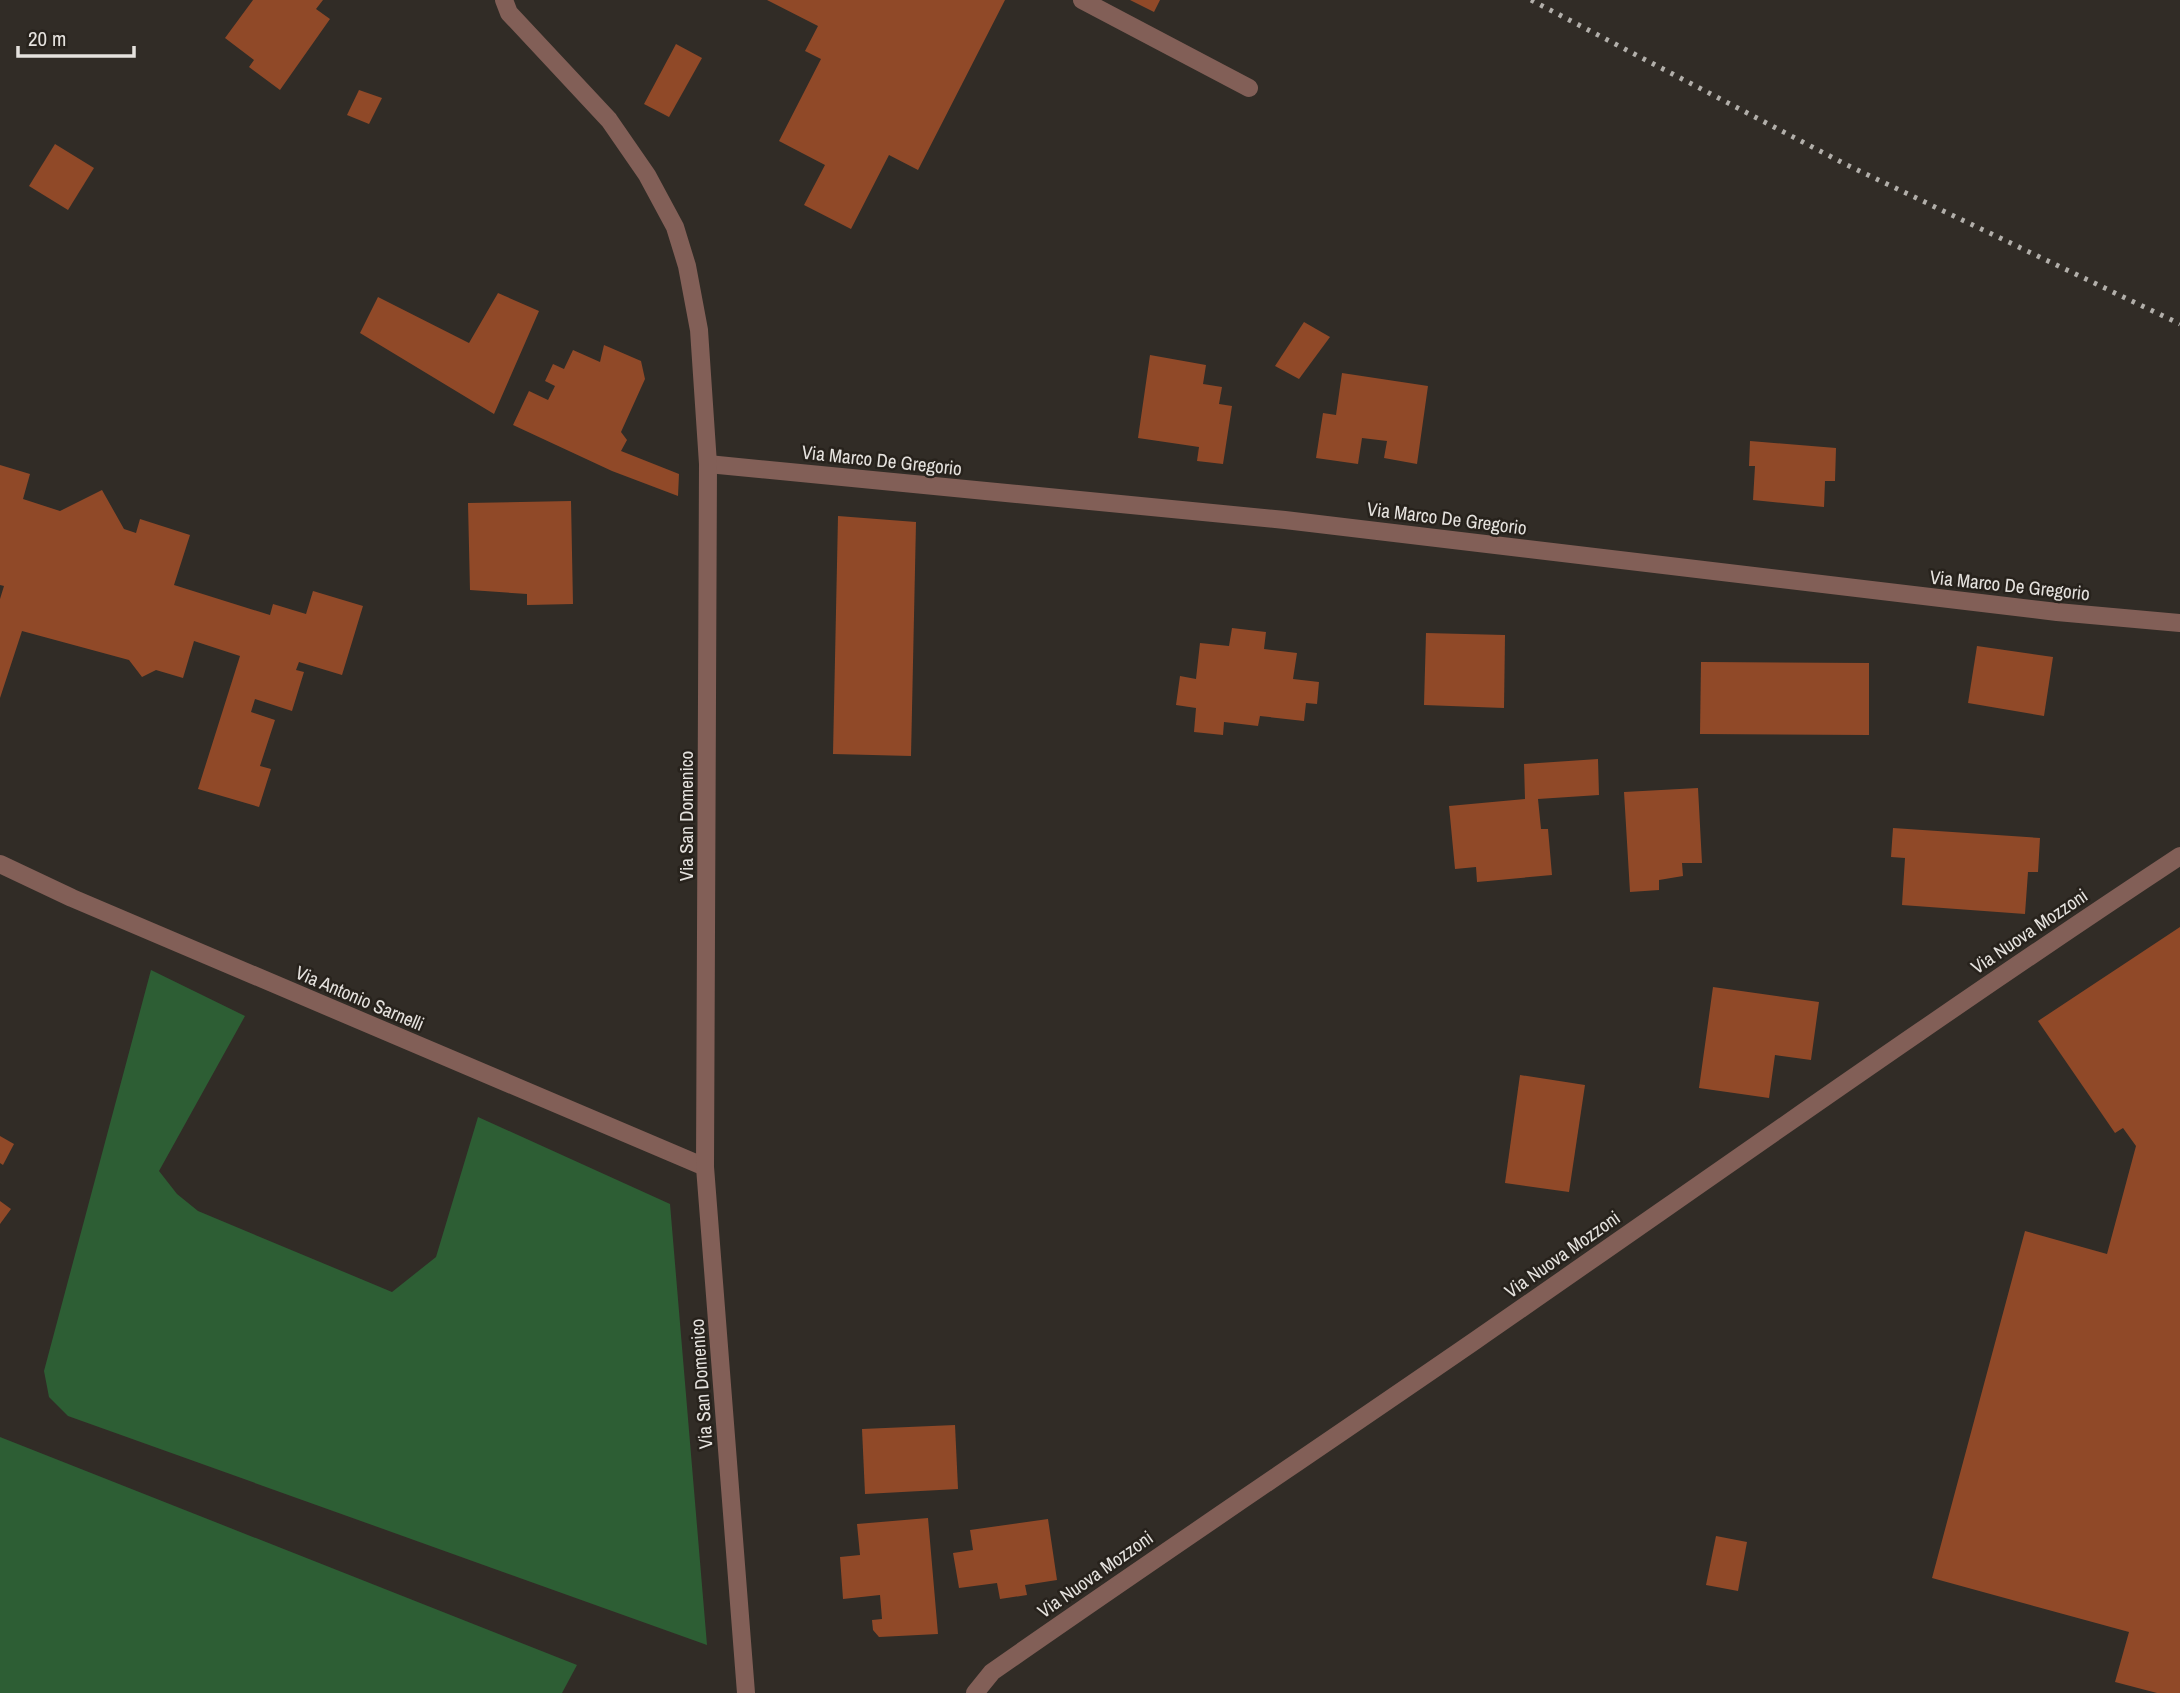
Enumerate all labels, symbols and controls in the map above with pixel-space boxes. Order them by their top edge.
scale bar [18,14,133,58]
text: 20 m [28,24,66,53]
street label: Via Marco De Gregorio [801,439,963,481]
street label: Via Marco De Gregorio [1366,495,1528,541]
street label: Via Marco De Gregorio [1929,564,2091,606]
street label: Via San Domenico [673,751,699,881]
street label: Via Nuova Mozzoni [1965,882,2093,980]
street label: Via Antonio Sarnelli [292,959,428,1037]
street label: Via Nuova Mozzoni [1499,1204,1625,1304]
street label: Via San Domenico [683,1318,719,1450]
street label: Via Nuova Mozzoni [1032,1524,1158,1624]

